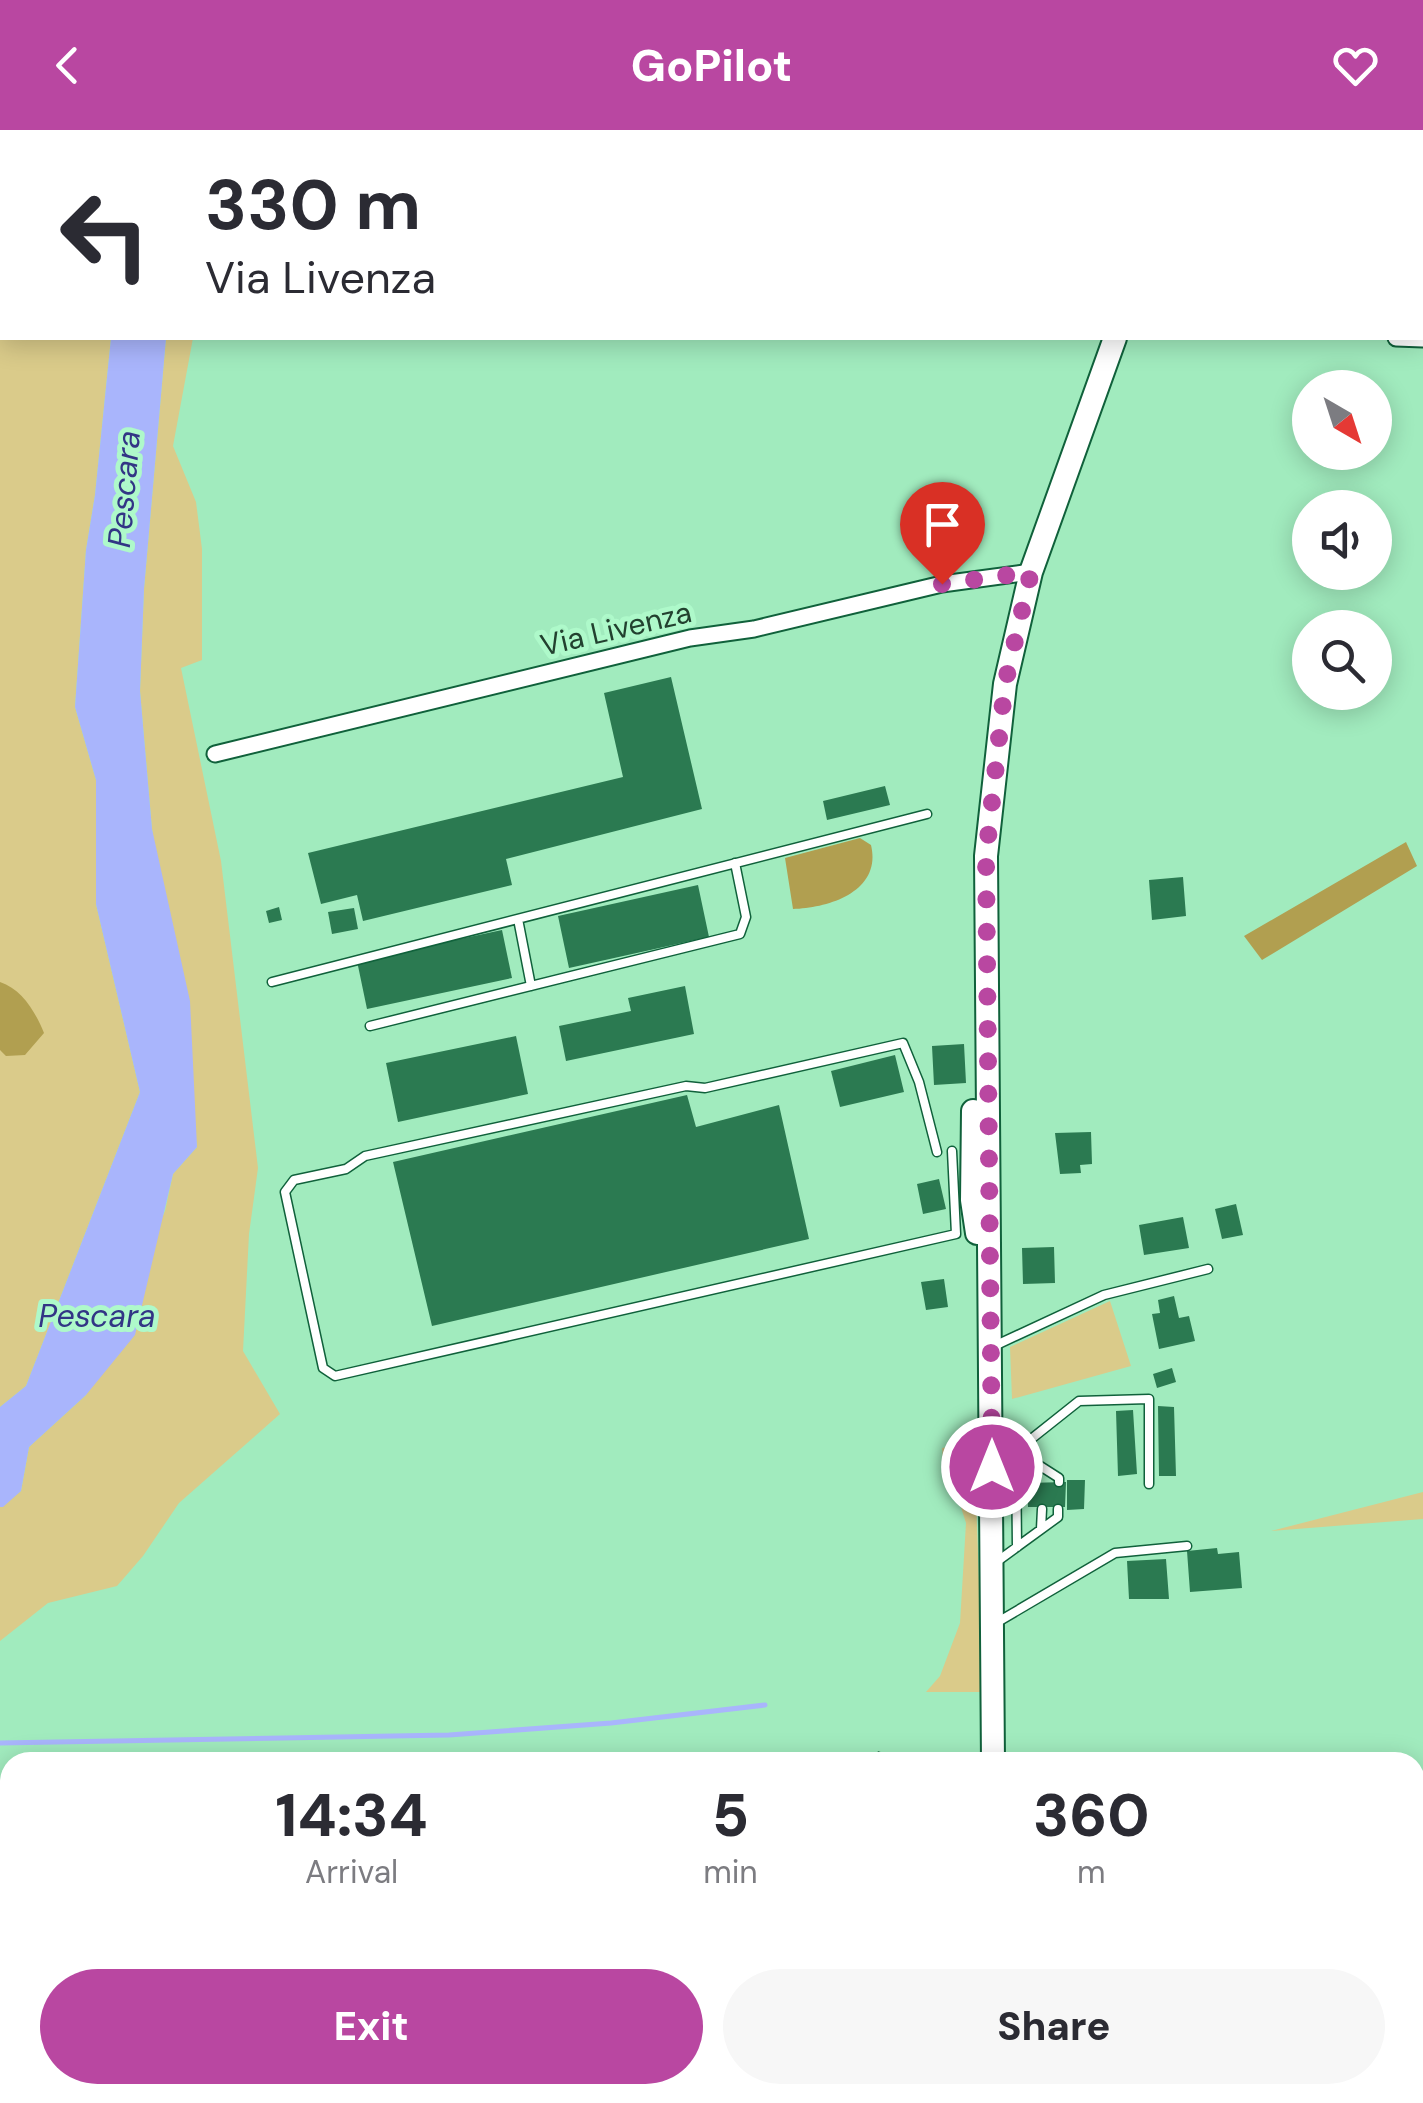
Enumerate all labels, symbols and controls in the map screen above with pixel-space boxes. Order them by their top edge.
text: GoPilot [631,36,792,95]
icon: back [40,38,95,93]
icon: heart [1328,38,1383,93]
text: 330 m [205,160,421,251]
icon: left [40,170,170,300]
text: Via Livenza [205,248,436,307]
north arrow [1292,370,1392,470]
map controls [1292,370,1392,710]
water label: Pescara [98,429,150,549]
pin [900,482,985,585]
button: sound [1292,490,1392,590]
icon: arrive [915,497,970,552]
street label: Via Livenza [536,592,695,665]
button: search [1292,610,1392,710]
water label: Pescara [38,1295,156,1337]
position arrow [940,1415,1044,1519]
text: 14:34 [275,1776,428,1855]
text: 5 [712,1776,749,1855]
text: 360 [1033,1776,1150,1855]
text: Arrival [305,1851,398,1893]
text: min [703,1851,758,1893]
text: m [1077,1851,1106,1893]
button: Exit [40,1969,703,2084]
button: Share [723,1969,1385,2084]

